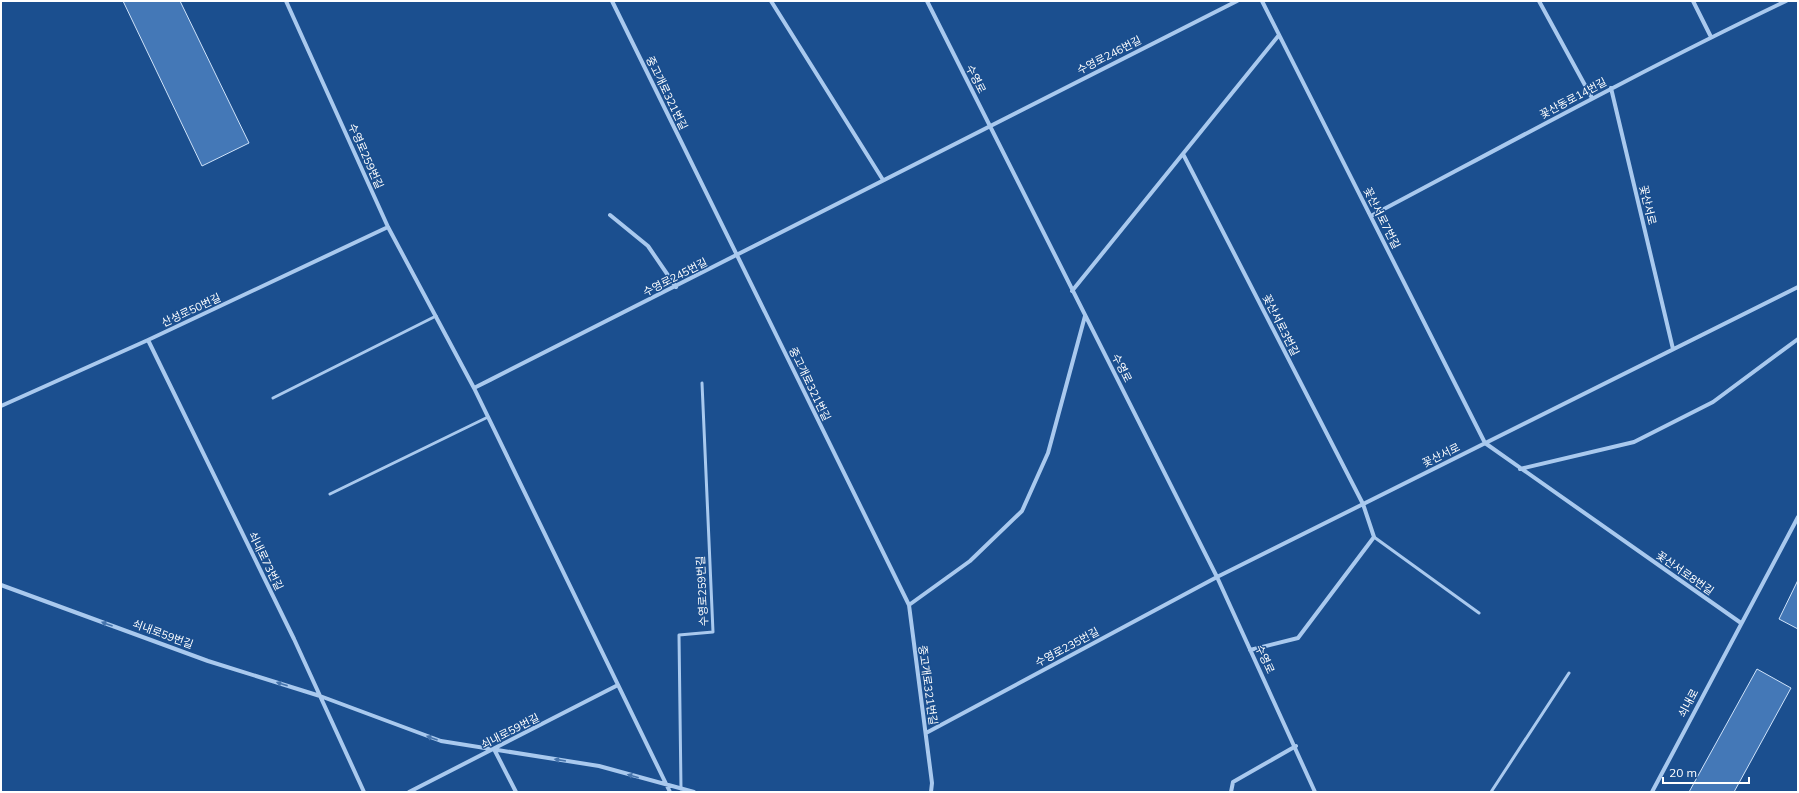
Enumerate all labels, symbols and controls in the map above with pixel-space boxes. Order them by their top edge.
street label: 수영로246번길 [1074,33,1144,77]
street label: 중고개로321번길 [643,54,691,132]
street label: 수영로 [963,62,989,96]
street label: 꽃산동로14번길 [1537,74,1609,122]
street label: 수영로259번길 [345,121,387,191]
street label: 꽃산서로 [1637,184,1659,226]
street label: 꽃산서로7번길 [1360,185,1404,251]
street label: 수영로245번길 [640,255,710,299]
street label: 산성로50번길 [159,290,223,330]
street label: 꽃산서로3번길 [1259,292,1303,358]
street label: 중고개로321번길 [786,345,834,423]
street label: 수영로 [1109,351,1135,385]
street label: 꽃산서로 [1420,440,1462,470]
street label: 쇠내로73번길 [246,529,286,593]
street label: 꽃산서로8번길 [1653,548,1717,598]
street label: 수영로259번길 [693,555,711,627]
street label: 쇠내로59번길 [131,617,195,651]
one-way arrow [100,620,112,626]
street label: 수영로235번길 [1033,624,1101,670]
street label: 수영로 [1252,642,1278,676]
street label: 중고개로321번길 [915,644,941,726]
one-way arrow [276,681,288,687]
street label: 쇠내로 [1675,686,1701,720]
street label: 쇠내로59번길 [478,710,542,752]
one-way arrow [426,734,438,740]
one-way arrow [554,757,566,763]
scale bar [1663,759,1749,785]
text: 20 m [1669,765,1697,780]
one-way arrow [627,773,639,779]

